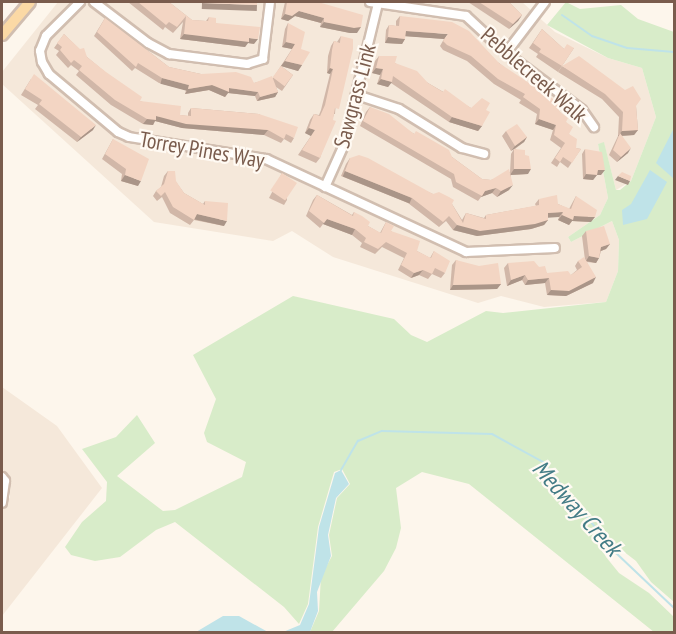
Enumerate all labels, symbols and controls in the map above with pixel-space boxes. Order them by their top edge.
street label: Pebblecreek Walk [475,21,593,129]
street label: Sawgrass Link [328,41,382,151]
street label: Torrey Pines Way [137,126,267,174]
water label: Medway Creek [526,454,628,562]

